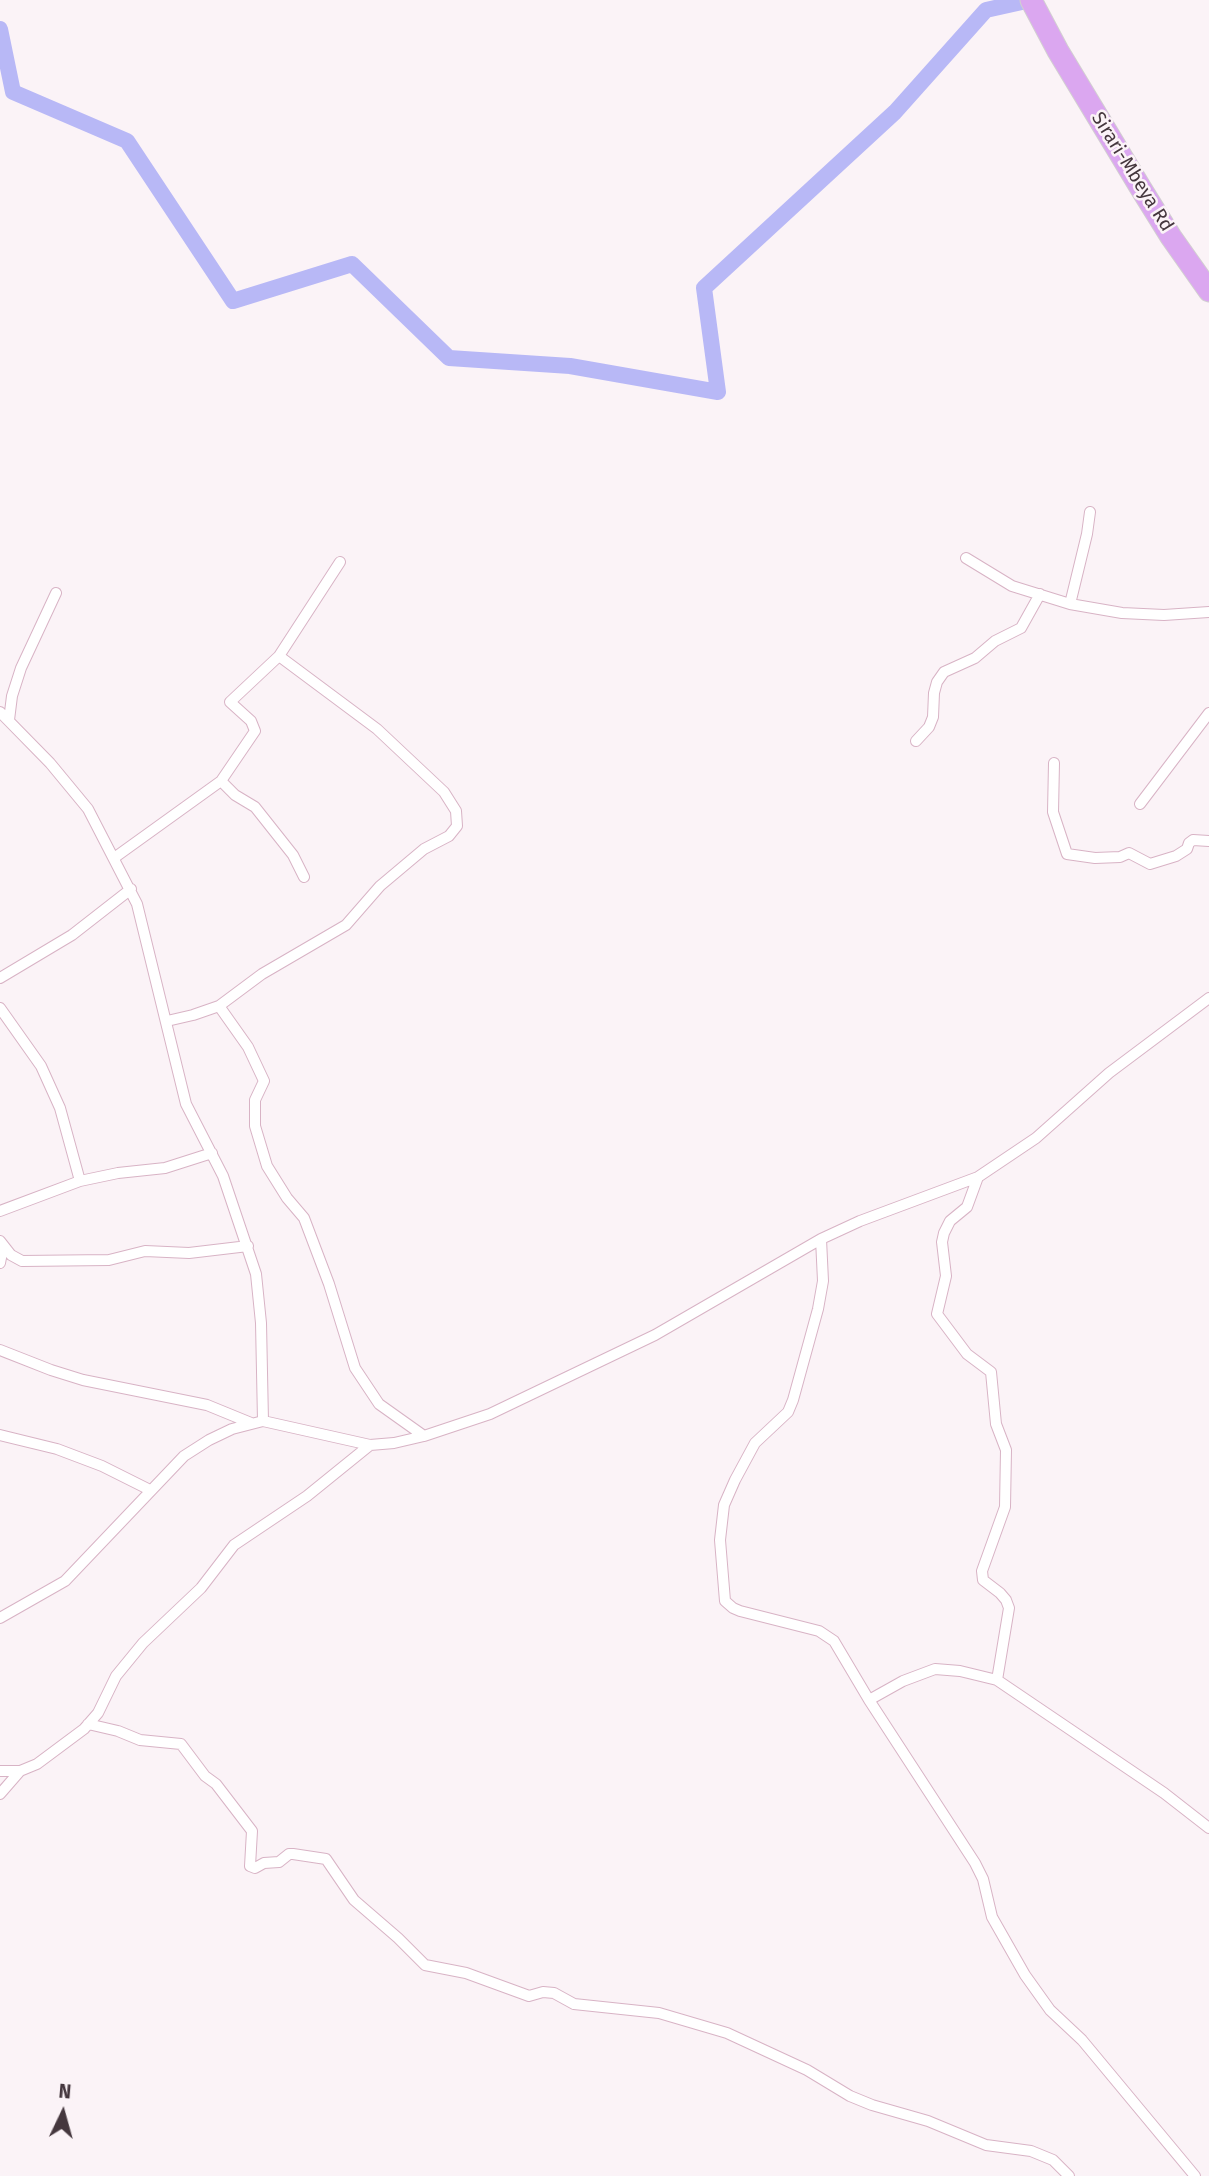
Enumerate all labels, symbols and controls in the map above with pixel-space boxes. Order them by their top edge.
street label: Sirari-Mbeya Rd [1086,108,1178,236]
north arrow [28,2078,98,2148]
text: N [58,2080,72,2104]

